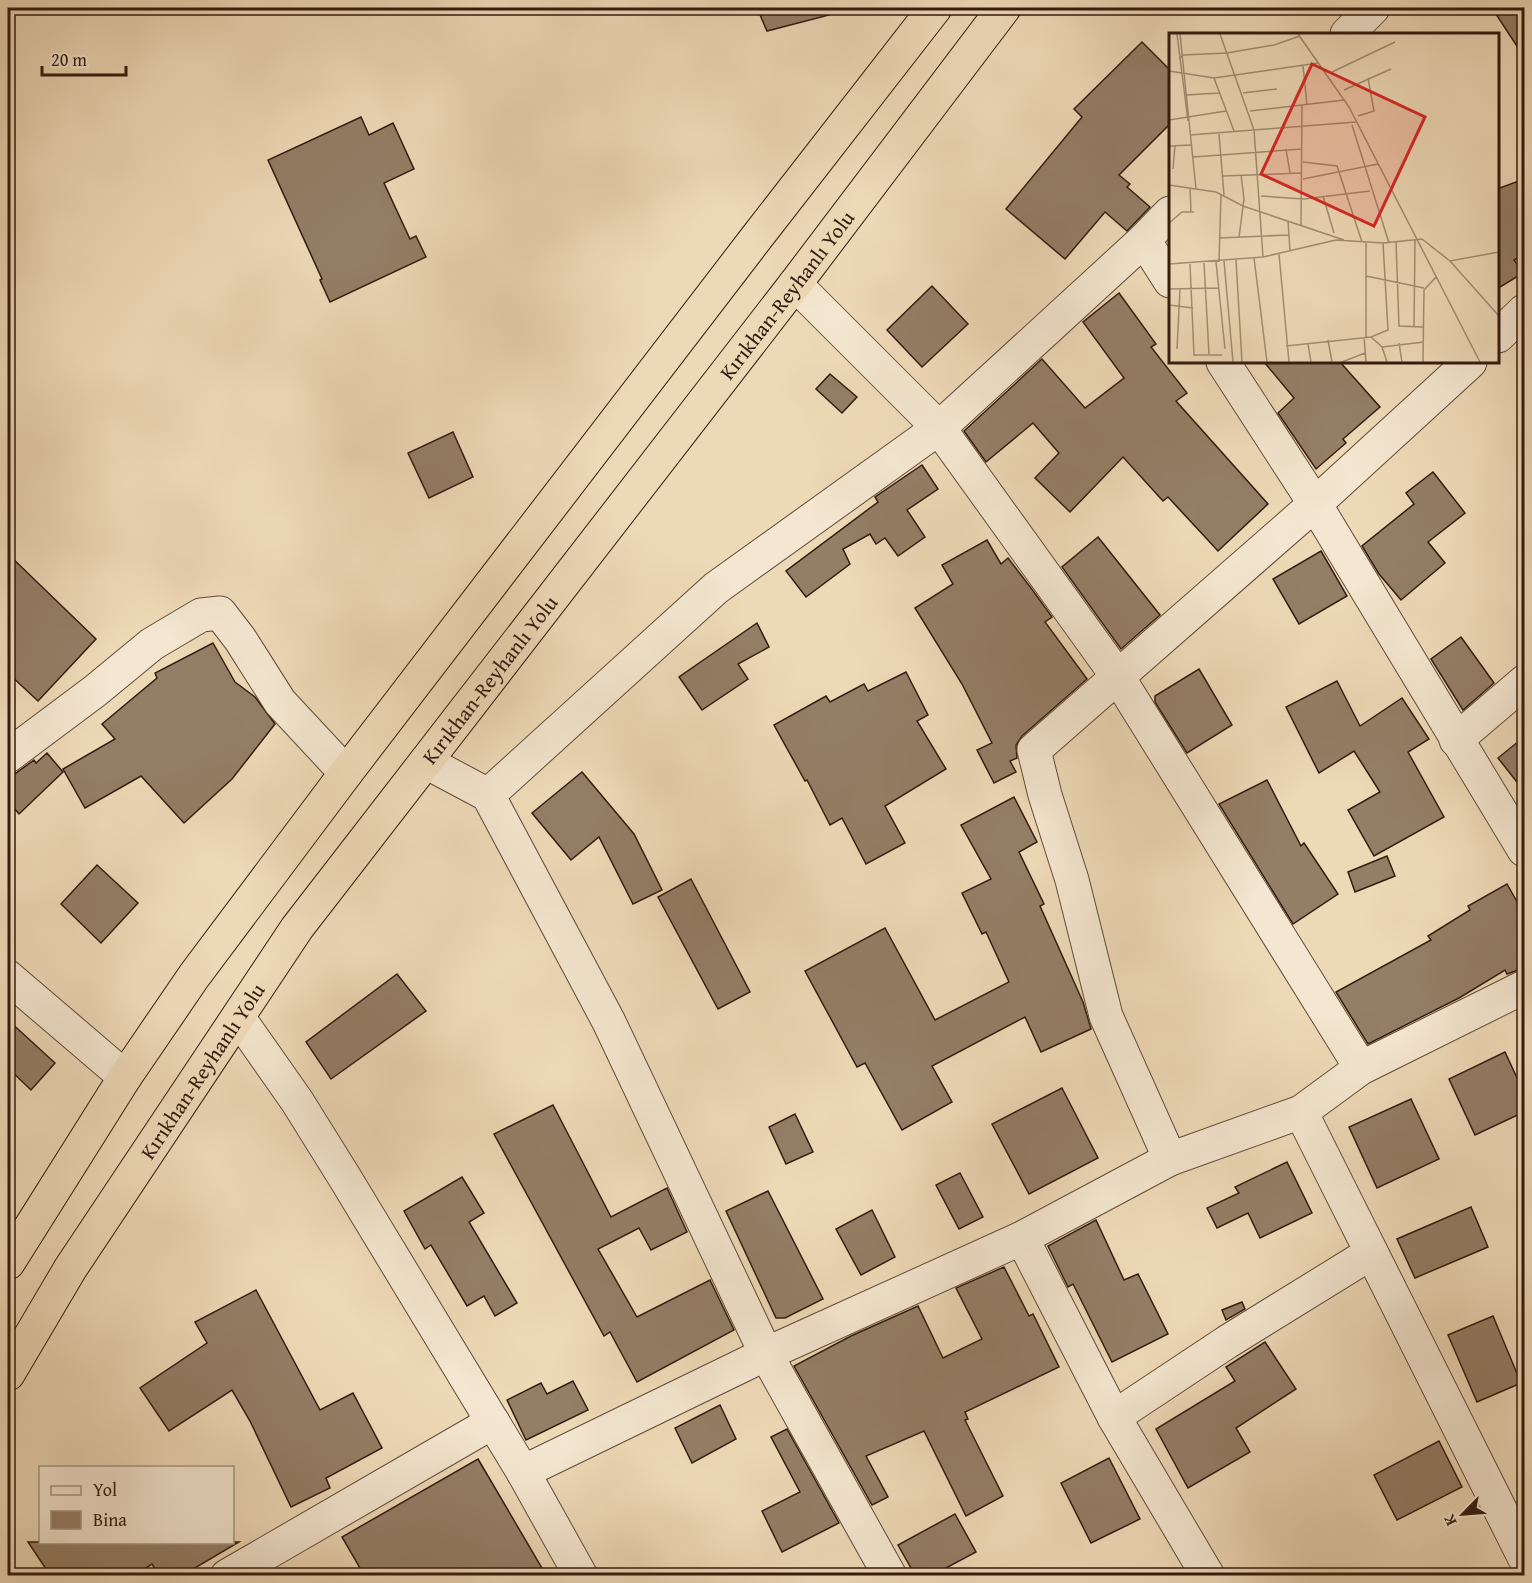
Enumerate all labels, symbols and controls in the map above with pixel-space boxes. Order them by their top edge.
inset map [1169,33,1499,363]
scale bar [42,39,126,77]
text: 20 m [51,46,87,73]
street label: Kırıkhan-Reyhanlı Yolu [711,203,862,386]
street label: Kırıkhan-Reyhanlı Yolu [414,588,565,770]
street label: Kırıkhan-Reyhanlı Yolu [132,976,272,1165]
legend [39,1466,234,1544]
text: Yol [93,1476,117,1503]
north arrow [1433,1484,1493,1544]
text: Bina [93,1506,127,1533]
text: K [1436,1510,1462,1530]

